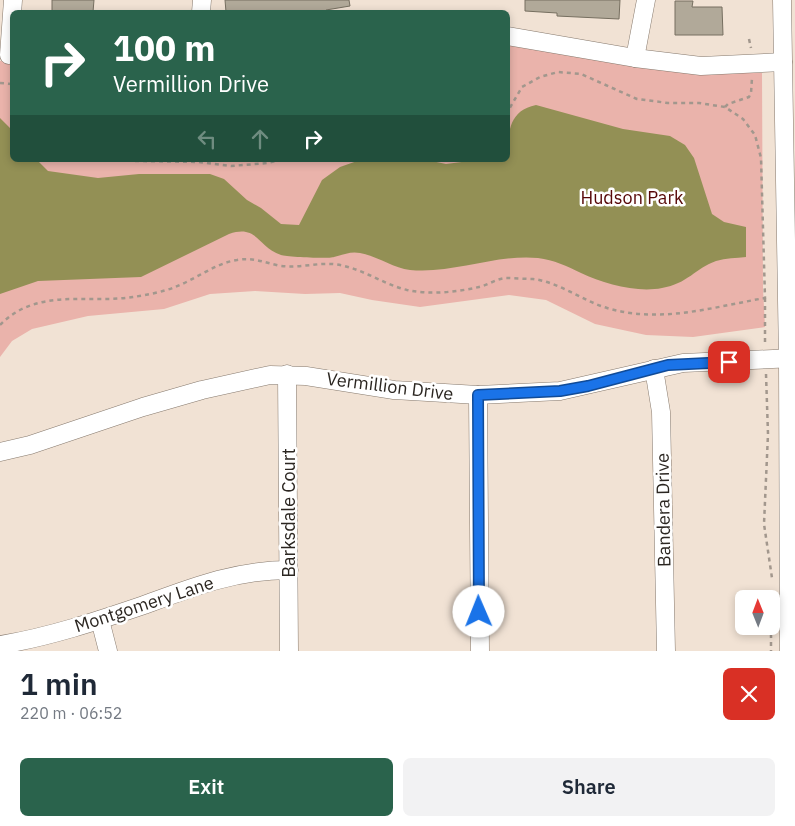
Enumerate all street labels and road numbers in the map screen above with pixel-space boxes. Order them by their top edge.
street label: Vermillion Drive [325,367,455,405]
street label: Barksdale Court [277,448,300,578]
street label: Bandera Drive [651,453,675,567]
street label: Montgomery Lane [72,571,217,637]

